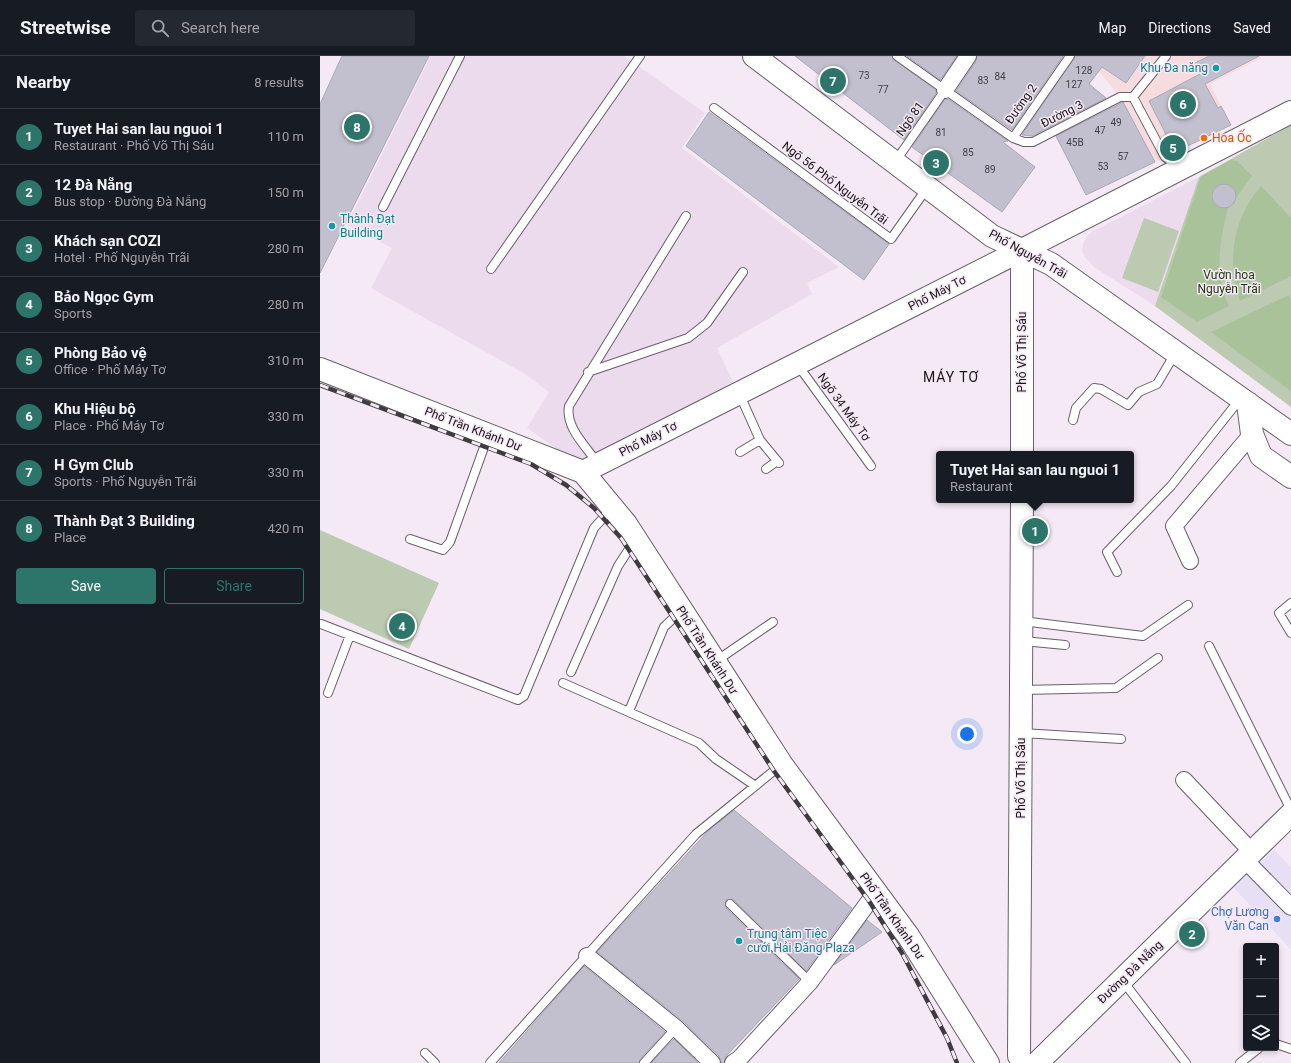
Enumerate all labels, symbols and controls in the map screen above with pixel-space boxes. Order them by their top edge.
search box [135,10,415,46]
text: Streetwise [20,16,111,39]
icon: search [149,17,171,39]
text: Search here [181,19,260,37]
text: Map [1099,20,1126,36]
text: Directions [1148,20,1211,36]
text: Saved [1233,20,1271,36]
place label: Khu Đa năng [1140,61,1208,75]
marker: Khu Đa năng [1211,63,1221,73]
house number: 128 [1076,65,1093,76]
pin: 7 [820,66,846,96]
house number: 73 [858,70,870,81]
house number: 84 [994,71,1006,82]
text: Nearby [16,72,71,92]
text: 8 results [254,75,304,90]
house number: 83 [977,75,989,86]
house number: 127 [1066,79,1083,90]
street label: Đường 2 [1002,81,1040,127]
house number: 77 [877,84,889,95]
pin: 6 [1170,89,1196,119]
street label: Đường 3 [1039,97,1085,131]
street label: Ngõ 81 [893,99,927,139]
pin: 8 [344,112,370,142]
house number: 49 [1110,117,1122,128]
text: Tuyet Hai san lau nguoi 1 [54,120,224,138]
house number: 47 [1094,125,1106,136]
house number: 81 [935,127,947,138]
text: 1 [25,129,33,144]
text: 110 m [267,129,304,144]
place label: Hoa Ốc [1212,129,1251,145]
pin: 5 [1160,133,1186,163]
marker: Hoa Ốc [1199,133,1209,143]
house number: 45B [1066,137,1084,148]
text: Restaurant · Phố Võ Thị Sáu [54,138,214,153]
street label: Ngõ 56 Phố Nguyễn Trãi [779,139,891,227]
house number: 85 [962,147,974,158]
pin: 3 [923,148,949,178]
house number: 57 [1117,151,1129,162]
house number: 53 [1097,161,1109,172]
house number: 89 [984,164,996,175]
text: 12 Đà Nẵng [54,176,132,194]
text: 2 [25,185,33,200]
text: 150 m [267,185,304,200]
text: Bus stop · Đường Đà Nẵng [54,194,206,209]
place label: Thành Đạt Building [340,212,395,240]
marker: Thành Đạt Building [327,221,337,231]
street label: Phố Nguyễn Trãi [986,227,1070,281]
text: Khách sạn COZI [54,232,161,250]
text: 3 [25,241,33,256]
text: 280 m [267,241,304,256]
text: Hotel · Phố Nguyễn Trãi [54,250,189,265]
park label: Vườn hoa Nguyễn Trãi [1197,268,1261,296]
street label: Phố Máy Tơ [906,272,969,313]
text: Bảo Ngọc Gym [54,288,154,306]
text: 4 [25,297,33,312]
text: 280 m [267,297,304,312]
text: Sports [54,306,92,321]
street label: Phố Võ Thị Sáu [1015,312,1029,392]
text: Phòng Bảo vệ [54,344,147,362]
text: 5 [25,353,33,368]
text: 310 m [267,353,304,368]
text: Office · Phố Máy Tơ [54,362,166,377]
district label: MÁY TƠ [923,368,979,385]
street label: Ngõ 34 Máy Tơ [815,370,874,445]
text: Khu Hiệu bộ [54,400,136,418]
street label: Phố Trần Khánh Dư [423,404,524,454]
text: 6 [25,409,33,424]
text: 330 m [267,409,304,424]
text: Place · Phố Máy Tơ [54,418,164,433]
street label: Phố Máy Tơ [617,418,680,459]
popup [936,451,1134,503]
text: H Gym Club [54,456,133,474]
text: Tuyet Hai san lau nguoi 1 [950,461,1120,479]
text: 7 [25,465,33,480]
text: 330 m [267,465,304,480]
text: Sports · Phố Nguyễn Trãi [54,474,196,489]
text: Restaurant [950,479,1013,494]
text: Thành Đạt 3 Building [54,512,195,530]
pin: 1 [1022,516,1048,546]
text: 8 [25,521,33,536]
text: 420 m [267,521,304,536]
text: Place [54,530,86,545]
button: Save [16,568,156,604]
button: Share [164,568,304,604]
street label: Phố Trần Khánh Dư [673,603,741,697]
pin: 4 [389,611,415,641]
your location [957,724,977,744]
street label: Phố Võ Thị Sáu [1014,738,1028,818]
street label: Phố Trần Khánh Dư [857,870,927,963]
place label: Chợ Lương Văn Can [1211,905,1269,933]
marker: Chợ Lương Văn Can [1272,914,1282,924]
pin: 2 [1179,919,1205,949]
place label: Trung tâm Tiệc cưới Hải Đăng Plaza [747,927,855,955]
marker: Trung tâm Tiệc cưới Hải Đăng Plaza [734,936,744,946]
street label: Đường Đà Nẵng [1095,938,1165,1006]
map controls [1243,943,1279,1051]
button: + [1243,943,1279,979]
button: − [1243,979,1279,1015]
button: layers [1243,1015,1279,1051]

